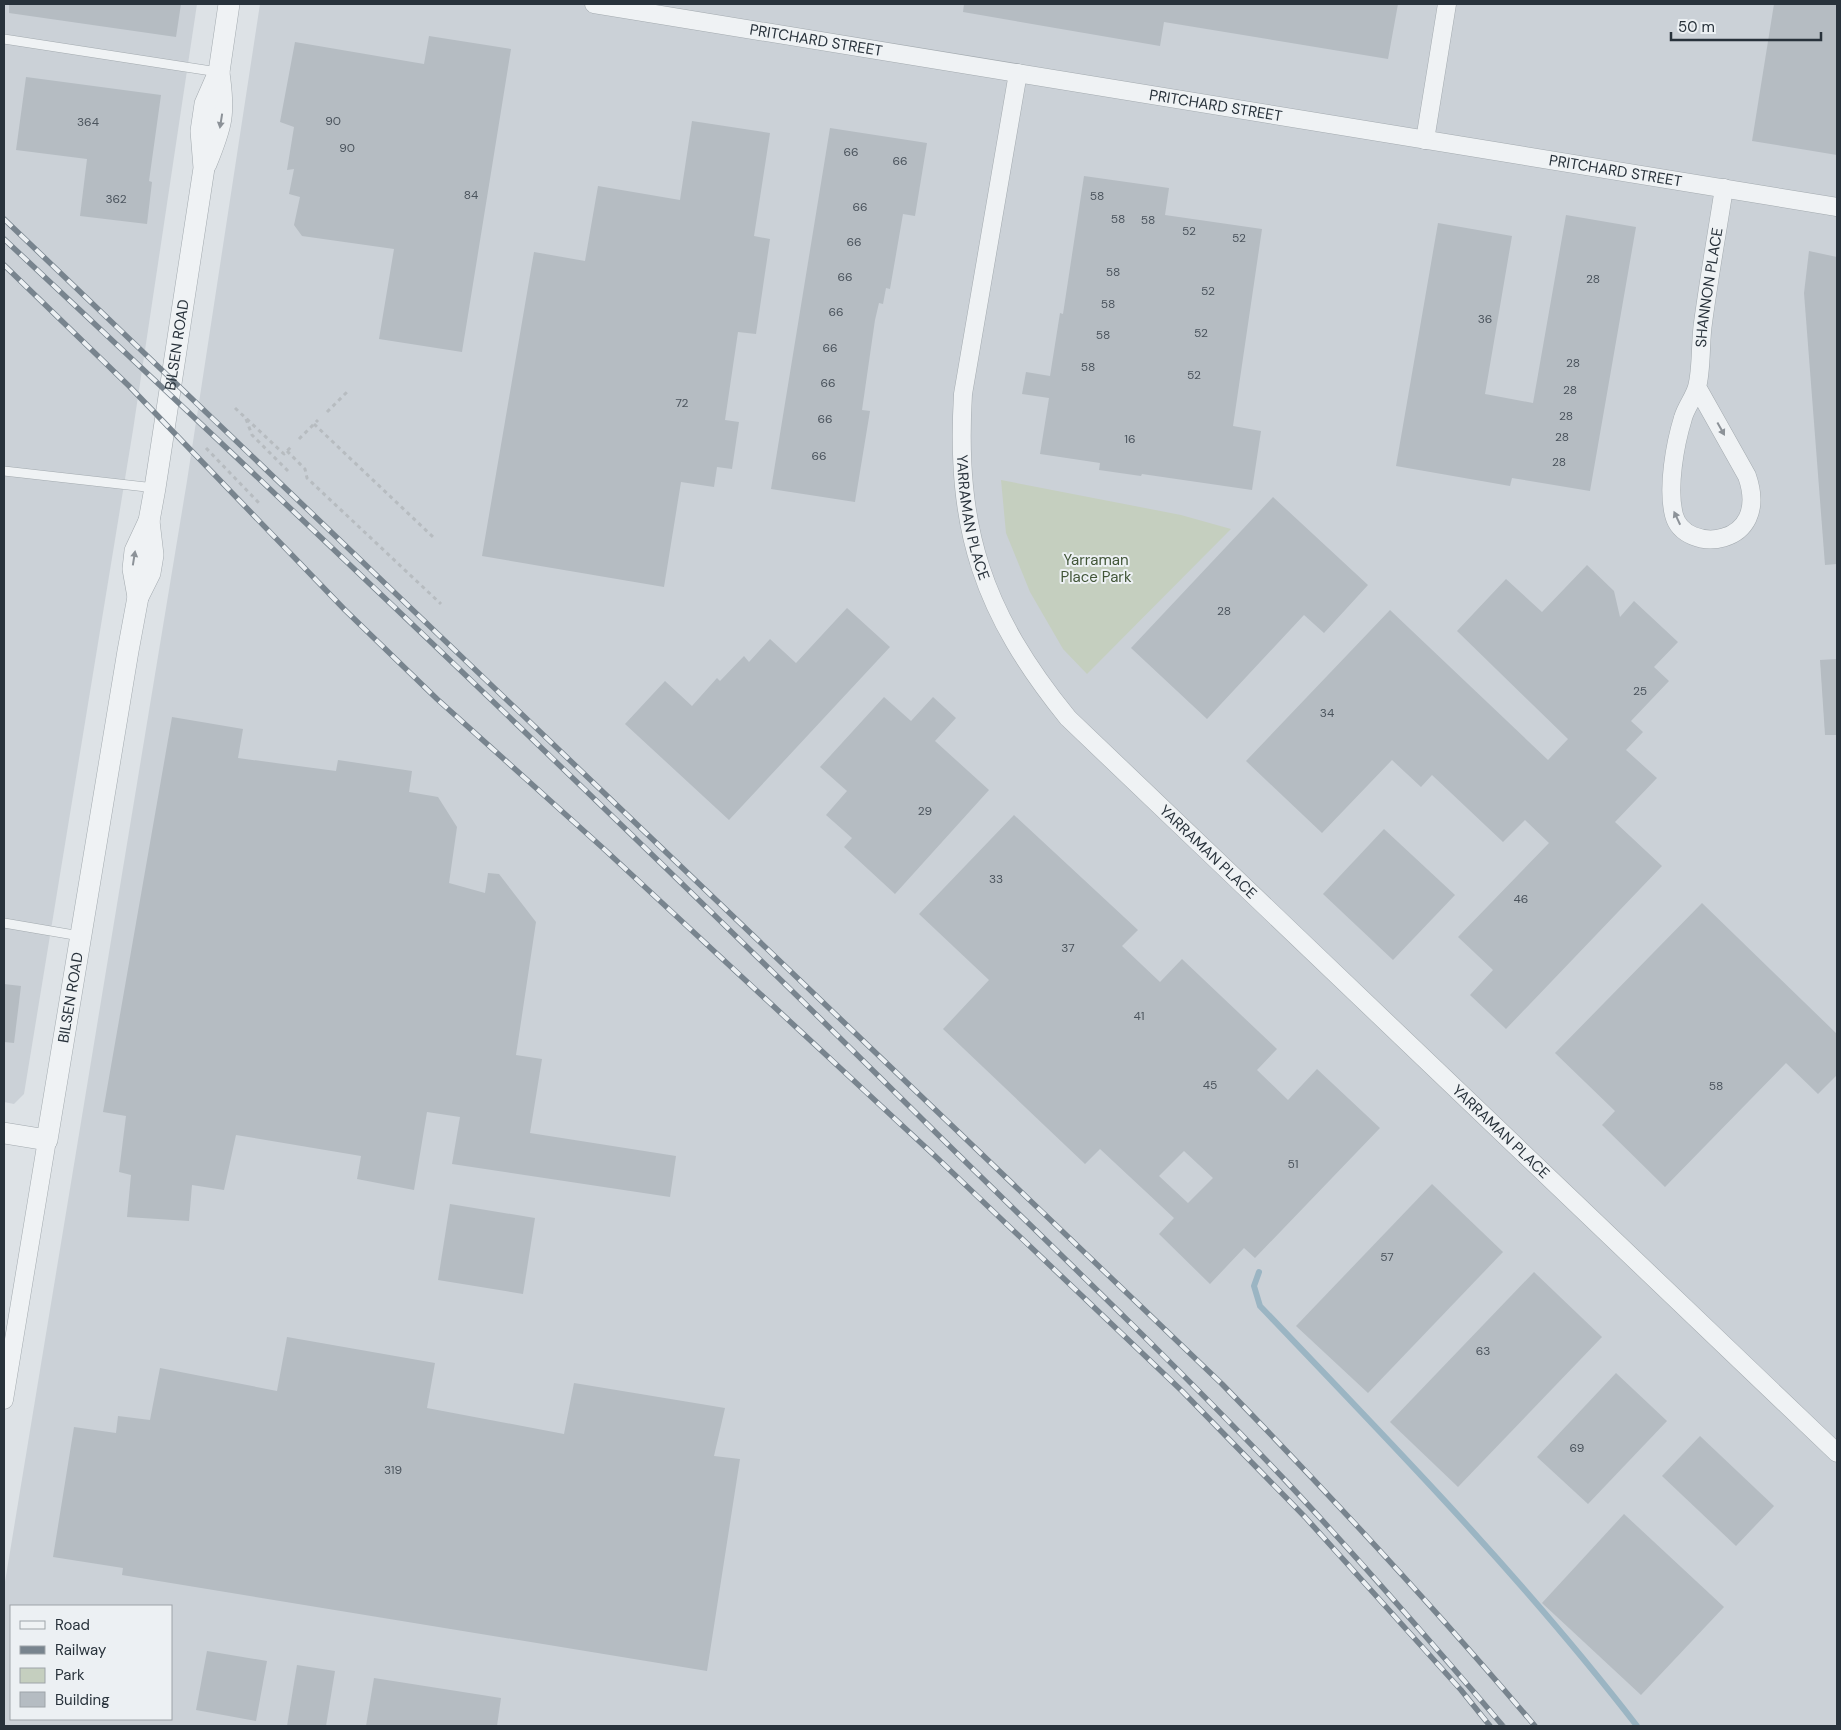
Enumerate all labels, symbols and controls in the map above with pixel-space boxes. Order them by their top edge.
scale bar [1671,10,1821,42]
text: 50 m [1678,17,1715,37]
street label: PRITCHARD STREET [748,20,884,61]
street label: PRITCHARD STREET [1148,85,1284,126]
one-way arrow [217,113,225,129]
house number: 90 [325,113,341,129]
house number: 364 [77,114,99,130]
house number: 90 [339,140,355,156]
house number: 66 [843,144,859,160]
street label: PRITCHARD STREET [1548,150,1683,192]
house number: 66 [892,153,908,169]
house number: 84 [464,187,478,203]
house number: 58 [1090,188,1104,204]
house number: 362 [105,191,127,207]
house number: 66 [852,199,868,215]
house number: 58 [1111,211,1125,227]
house number: 58 [1141,212,1155,228]
house number: 52 [1182,223,1196,239]
street label: SHANNON PLACE [1691,226,1727,348]
house number: 52 [1232,230,1246,246]
house number: 66 [846,234,862,250]
house number: 58 [1106,264,1120,280]
house number: 66 [837,269,853,285]
house number: 28 [1586,271,1600,287]
house number: 52 [1201,283,1215,299]
house number: 58 [1101,296,1115,312]
street label: BILSEN ROAD [160,298,194,392]
house number: 66 [828,304,844,320]
house number: 36 [1478,311,1492,327]
house number: 52 [1194,325,1208,341]
house number: 58 [1096,327,1110,343]
house number: 66 [822,340,838,356]
house number: 28 [1566,355,1580,371]
house number: 58 [1081,359,1095,375]
house number: 52 [1187,367,1201,383]
house number: 66 [820,375,836,391]
house number: 28 [1563,382,1577,398]
house number: 72 [675,395,689,411]
house number: 28 [1559,408,1573,424]
house number: 66 [817,411,833,427]
one-way arrow [1717,422,1725,437]
house number: 28 [1555,429,1569,445]
house number: 16 [1124,431,1136,447]
house number: 66 [811,448,827,464]
street label: YARRAMAN PLACE [952,454,994,583]
house number: 28 [1552,454,1566,470]
one-way arrow [1672,510,1681,525]
one-way arrow [131,550,139,566]
park label: Yarraman Place Park [1061,550,1132,587]
house number: 28 [1217,603,1231,619]
house number: 25 [1633,683,1647,699]
house number: 34 [1320,705,1334,721]
street label: YARRAMAN PLACE [1155,801,1261,903]
house number: 29 [918,803,932,819]
house number: 33 [989,871,1003,887]
house number: 46 [1514,891,1528,907]
house number: 37 [1061,940,1075,956]
street label: BILSEN ROAD [53,951,88,1044]
house number: 41 [1133,1008,1145,1024]
house number: 45 [1203,1077,1217,1093]
house number: 58 [1709,1078,1723,1094]
street label: YARRAMAN PLACE [1448,1080,1554,1183]
house number: 51 [1287,1156,1299,1172]
house number: 57 [1380,1249,1394,1265]
house number: 63 [1476,1343,1490,1359]
house number: 69 [1570,1440,1584,1456]
house number: 319 [384,1462,402,1478]
legend [10,1605,172,1720]
text: Road [55,1615,90,1635]
text: Railway [55,1640,107,1660]
text: Park [55,1665,85,1685]
text: Building [55,1690,110,1710]

